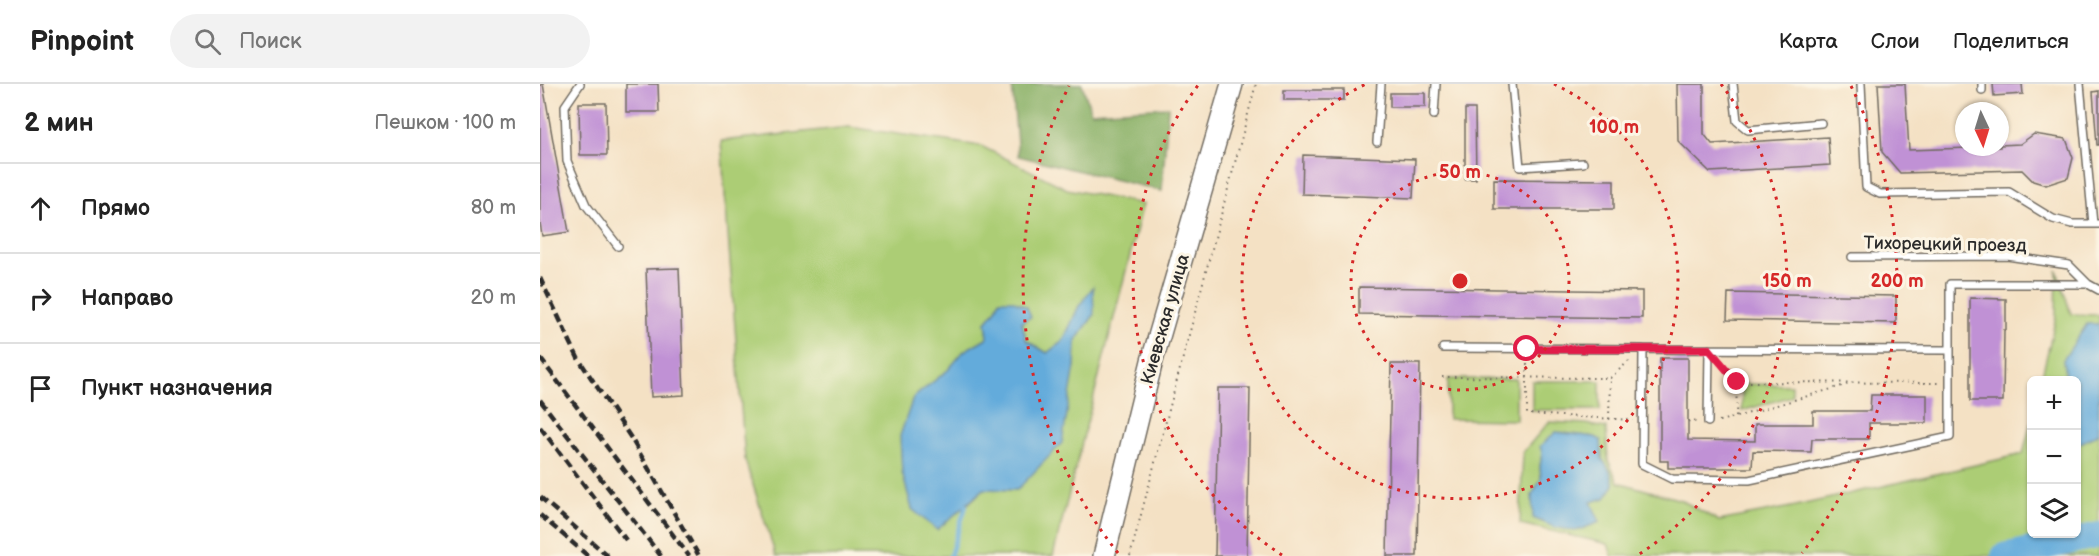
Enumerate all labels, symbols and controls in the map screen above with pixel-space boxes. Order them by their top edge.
search box [170,14,590,68]
text: Pinpoint [30,25,134,58]
icon: search [191,25,224,58]
text: Поиск [239,28,302,55]
text: Карта [1779,29,1838,54]
text: Слои [1871,29,1920,54]
text: Поделиться [1953,29,2069,54]
north arrow [1955,102,2009,156]
text: 2 мин [24,108,94,139]
text: Пешком · 100 m [374,111,516,135]
text: 100 m [1589,117,1639,138]
text: 50 m [1439,162,1481,183]
icon: ahead [24,192,57,225]
text: Прямо [81,195,150,222]
text: 80 m [471,196,516,220]
street label: Тихорецкий проезд [1863,233,2027,256]
street label: Киевская улица [1137,251,1194,387]
centre of rings [1450,271,1470,291]
text: 150 m [1762,271,1812,292]
text: 200 m [1870,271,1924,292]
icon: right [24,282,57,315]
text: Направо [81,285,173,312]
text: 20 m [471,286,516,310]
route start [1513,335,1539,361]
route end [1723,368,1749,394]
icon: arrive [24,372,57,405]
text: Пункт назначения [81,375,273,402]
map controls [2027,376,2081,538]
button: + [2027,376,2081,430]
button: − [2027,430,2081,484]
button: layers [2027,484,2081,538]

